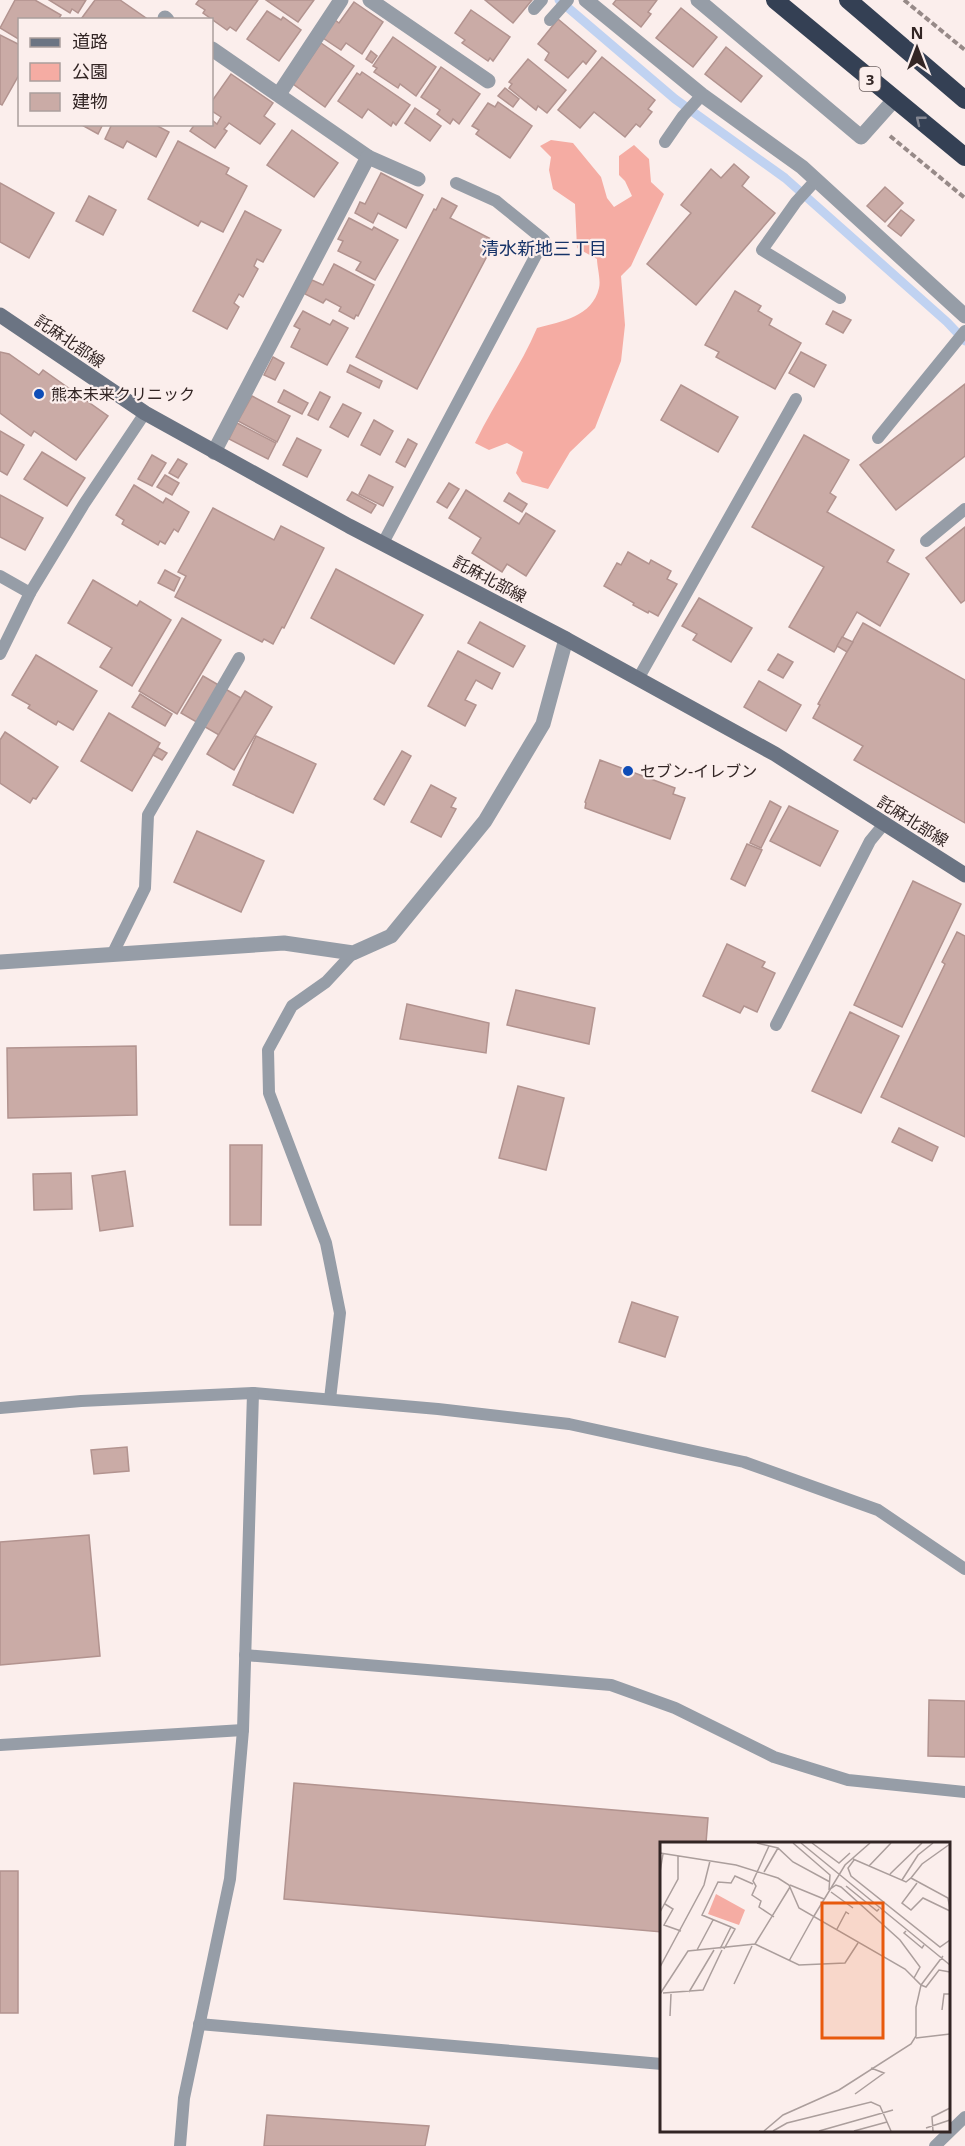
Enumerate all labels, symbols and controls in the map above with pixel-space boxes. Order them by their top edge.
legend [18,18,213,126]
north arrow [887,18,947,78]
text: N [910,22,924,44]
text: 道路 [72,29,108,53]
text: 公園 [72,59,108,83]
road number: 3 [860,67,880,91]
text: 建物 [72,89,108,113]
one-way arrow [915,117,926,128]
district label: 清水新地三丁目 [481,236,607,260]
street label: 託麻北部線 [31,310,109,372]
place label: 熊本未来クリニック [51,383,195,405]
marker: 熊本未来クリニック [32,387,46,401]
street label: 託麻北部線 [450,551,530,607]
place label: セブン-イレブン [640,760,757,782]
marker: セブン-イレブン [621,764,635,778]
street label: 託麻北部線 [873,790,953,852]
inset map [660,1842,950,2131]

